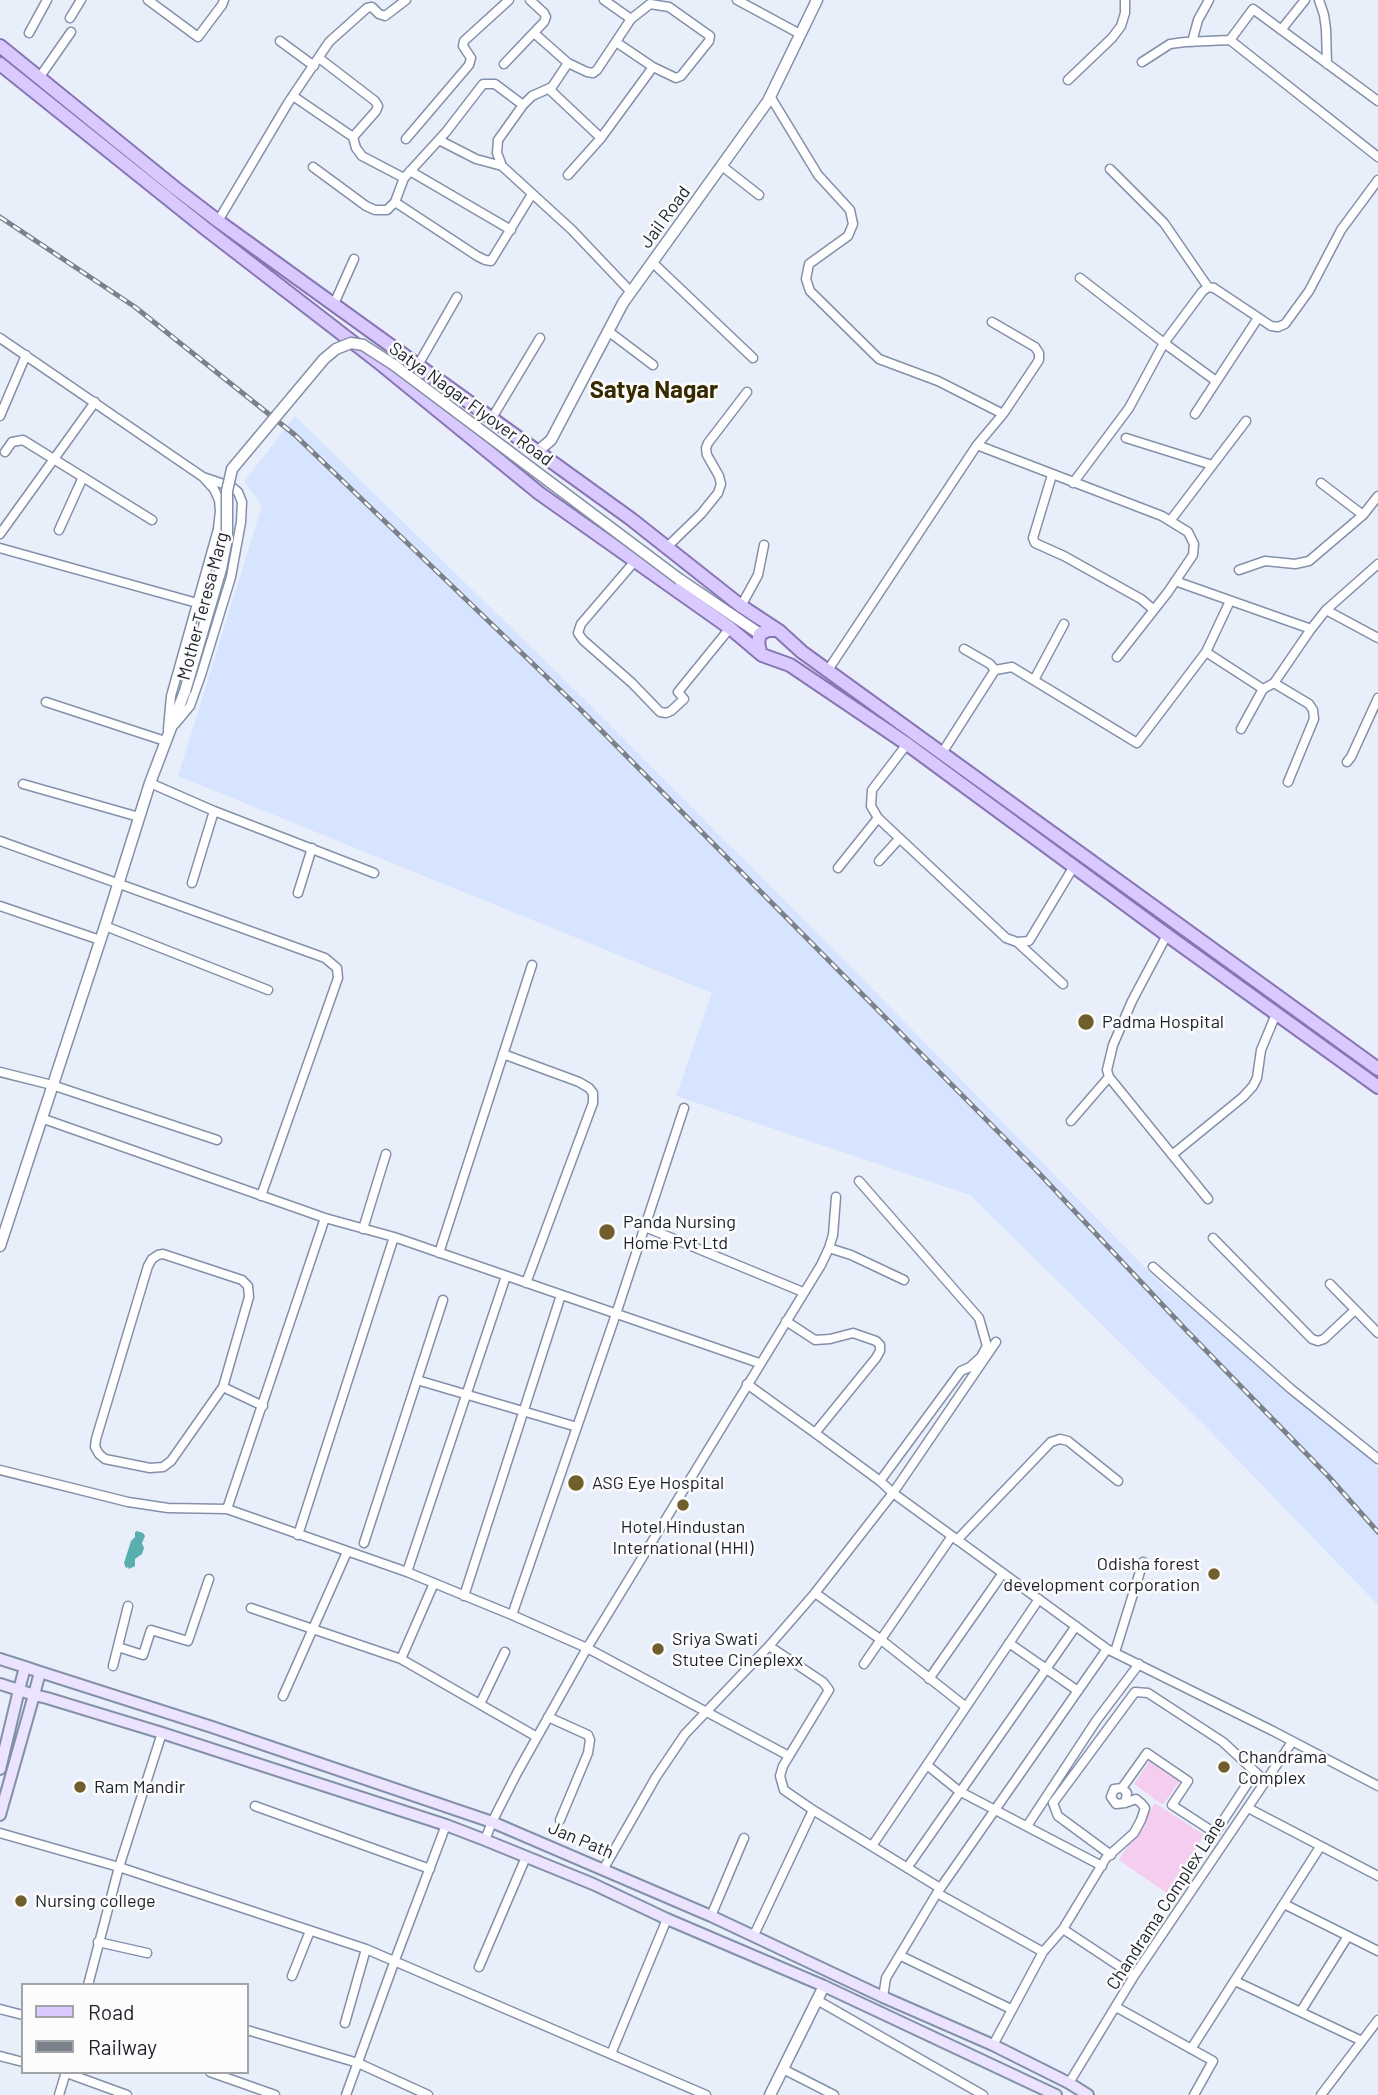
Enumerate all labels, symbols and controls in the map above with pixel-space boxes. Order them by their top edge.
street label: Jail Road [635,182,695,252]
street label: Satya Nagar Flyover Road [385,337,557,471]
district label: Satya Nagar [590,376,718,404]
street label: Mother Teresa Marg [173,530,233,682]
place label: Padma Hospital [1102,1011,1224,1033]
marker: Padma Hospital [1076,1012,1096,1032]
place label: Panda Nursing Home Pvt Ltd [623,1211,736,1254]
marker: Panda Nursing Home Pvt Ltd [597,1222,617,1242]
place label: ASG Eye Hospital [592,1472,724,1494]
marker: ASG Eye Hospital [566,1473,586,1493]
marker: Hotel Hindustan International (HHI) [675,1497,691,1513]
place label: Hotel Hindustan International (HHI) [613,1516,753,1558]
place label: Odisha forest development corporation [1003,1553,1200,1596]
marker: Odisha forest development corporation [1206,1566,1222,1582]
place label: Sriya Swati Stutee Cineplexx [672,1628,803,1670]
marker: Sriya Swati Stutee Cineplexx [650,1641,666,1657]
place label: Chandrama Complex [1238,1746,1327,1788]
marker: Chandrama Complex [1216,1759,1232,1775]
place label: Ram Mandir [94,1776,185,1798]
marker: Ram Mandir [72,1779,88,1795]
street label: Chandrama Complex Lane [1102,1812,1230,1994]
street label: Jan Path [545,1817,617,1863]
place label: Nursing college [35,1890,156,1912]
marker: Nursing college [13,1893,29,1909]
legend [21,1983,248,2074]
text: Road [88,1999,134,2024]
text: Railway [88,2034,157,2059]

